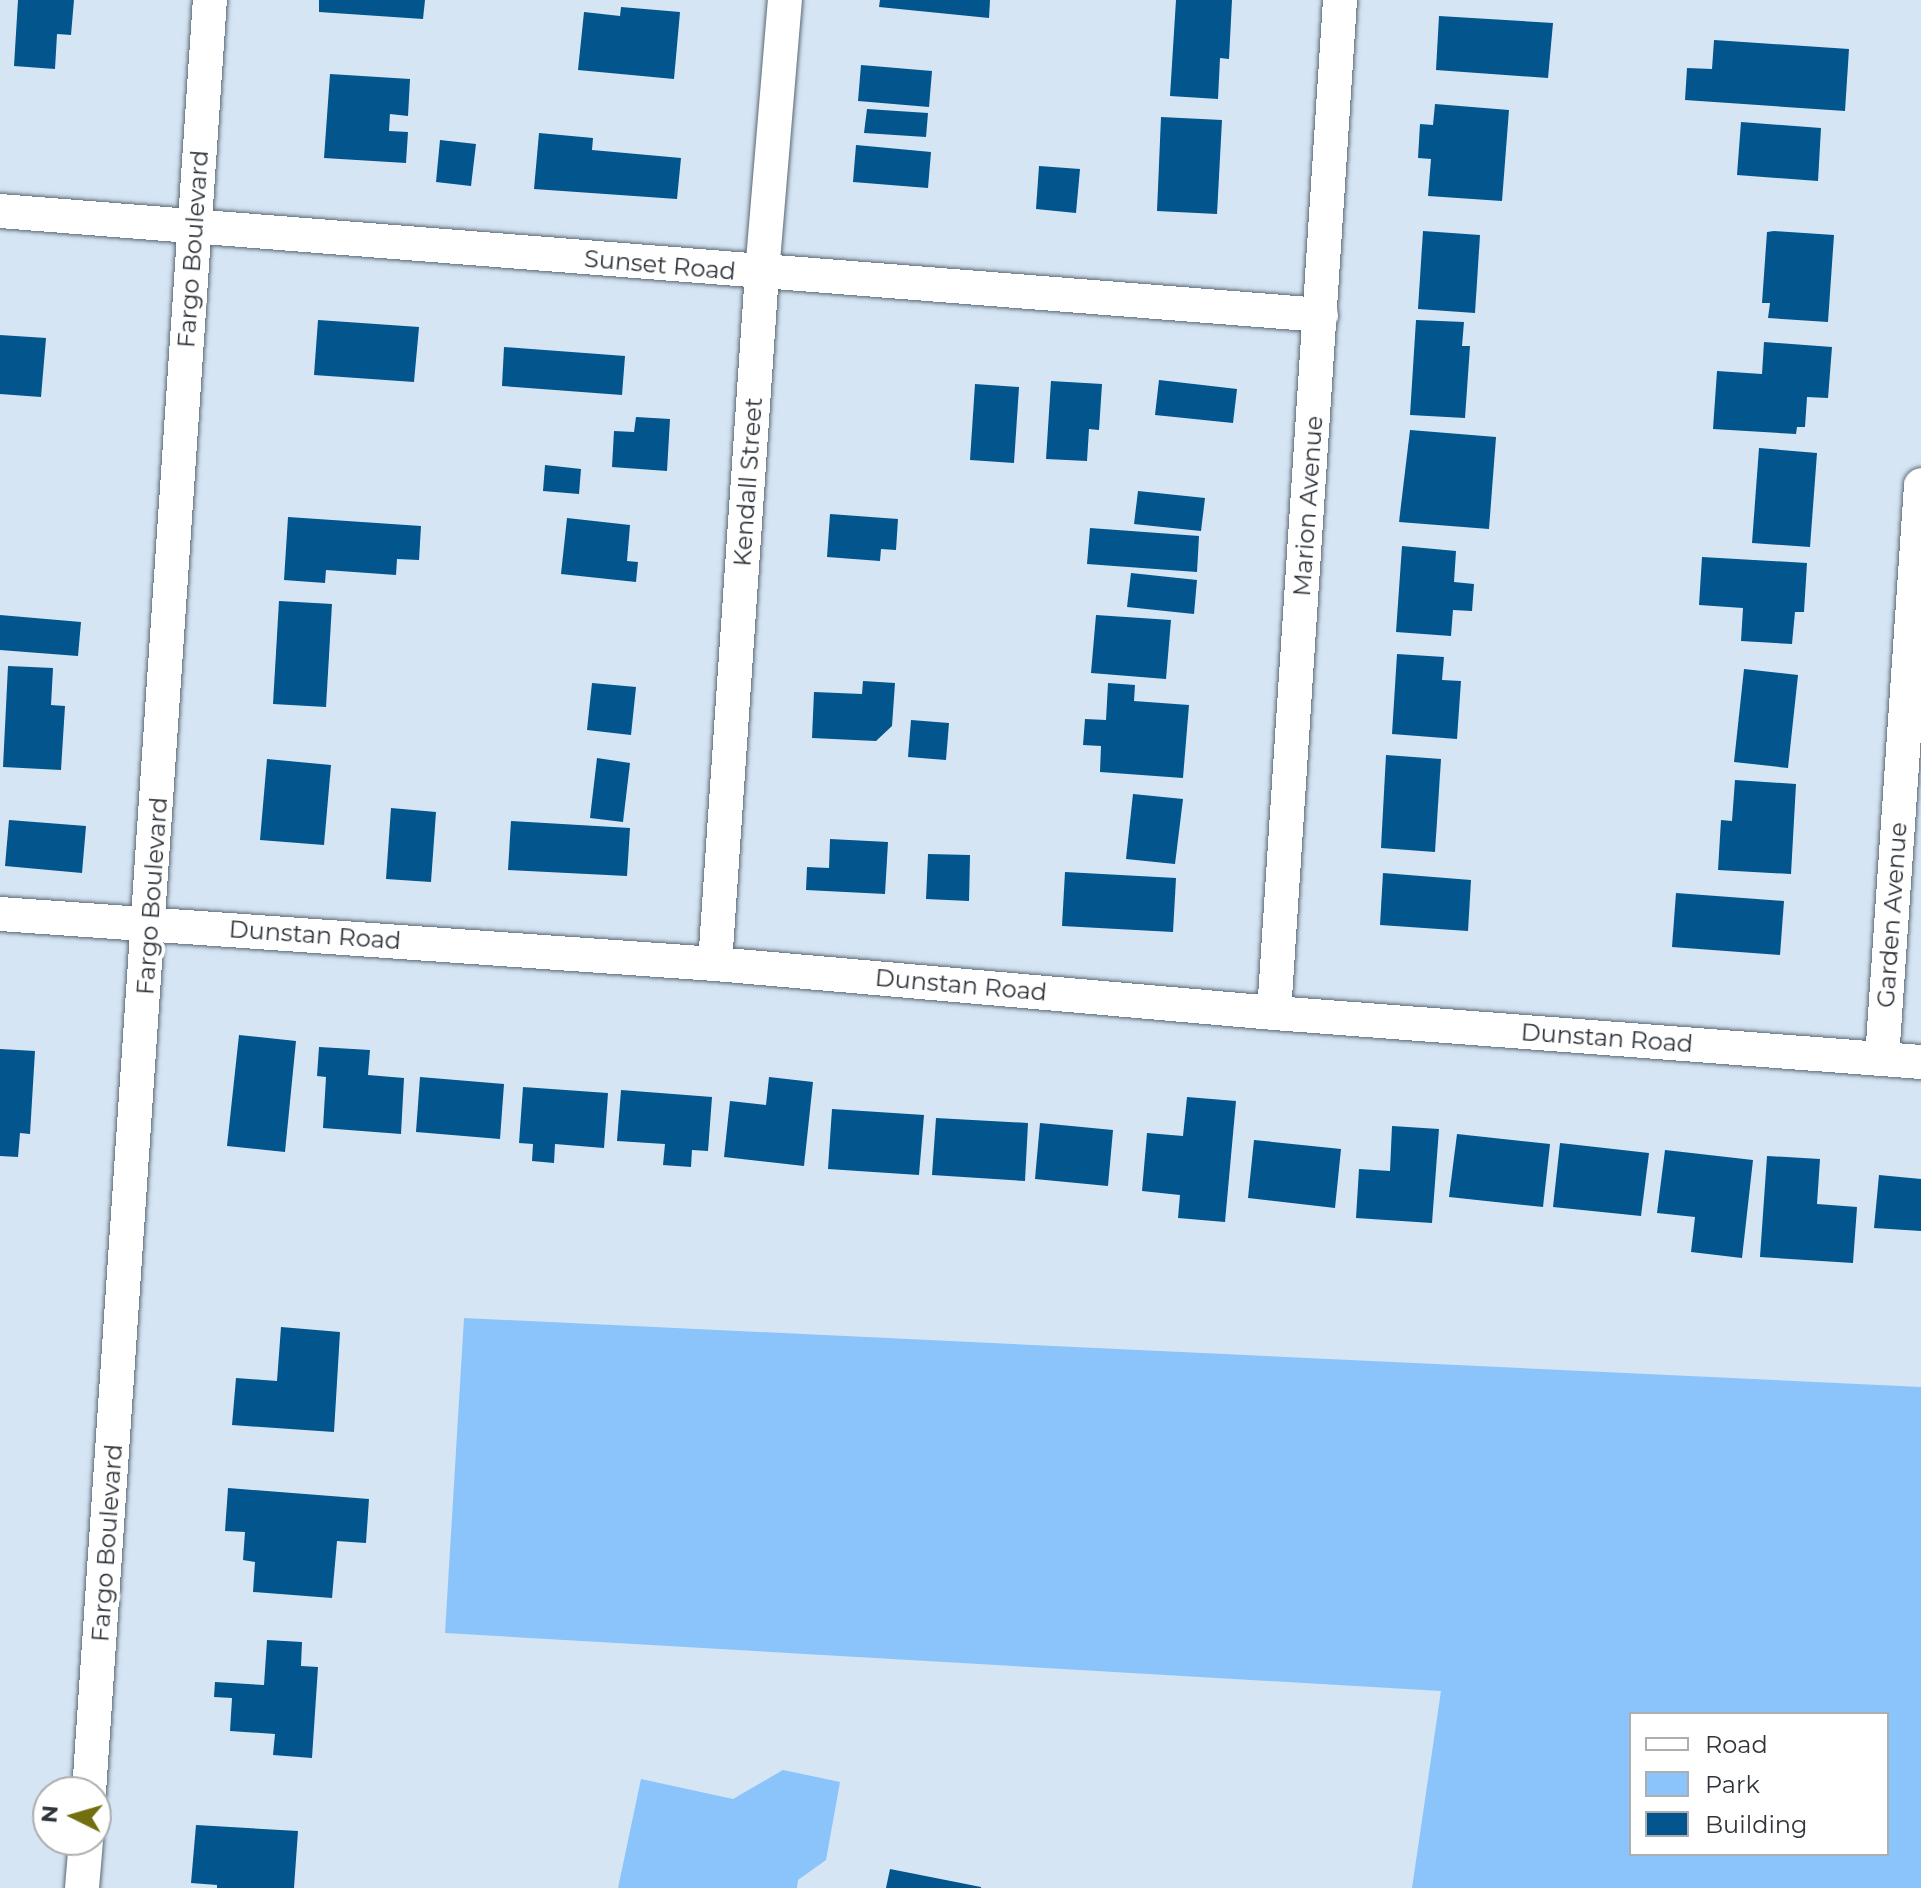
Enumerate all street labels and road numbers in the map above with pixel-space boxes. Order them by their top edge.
street label: Fargo Boulevard [172,149,214,349]
street label: Sunset Road [583,244,737,286]
street label: Kendall Street [728,397,768,567]
street label: Marion Avenue [1287,415,1329,597]
street label: Fargo Boulevard [131,796,173,996]
street label: Garden Avenue [1871,821,1913,1009]
street label: Dunstan Road [228,915,402,955]
street label: Dunstan Road [874,963,1048,1007]
street label: Dunstan Road [1520,1018,1694,1058]
street label: Fargo Boulevard [86,1443,128,1643]

